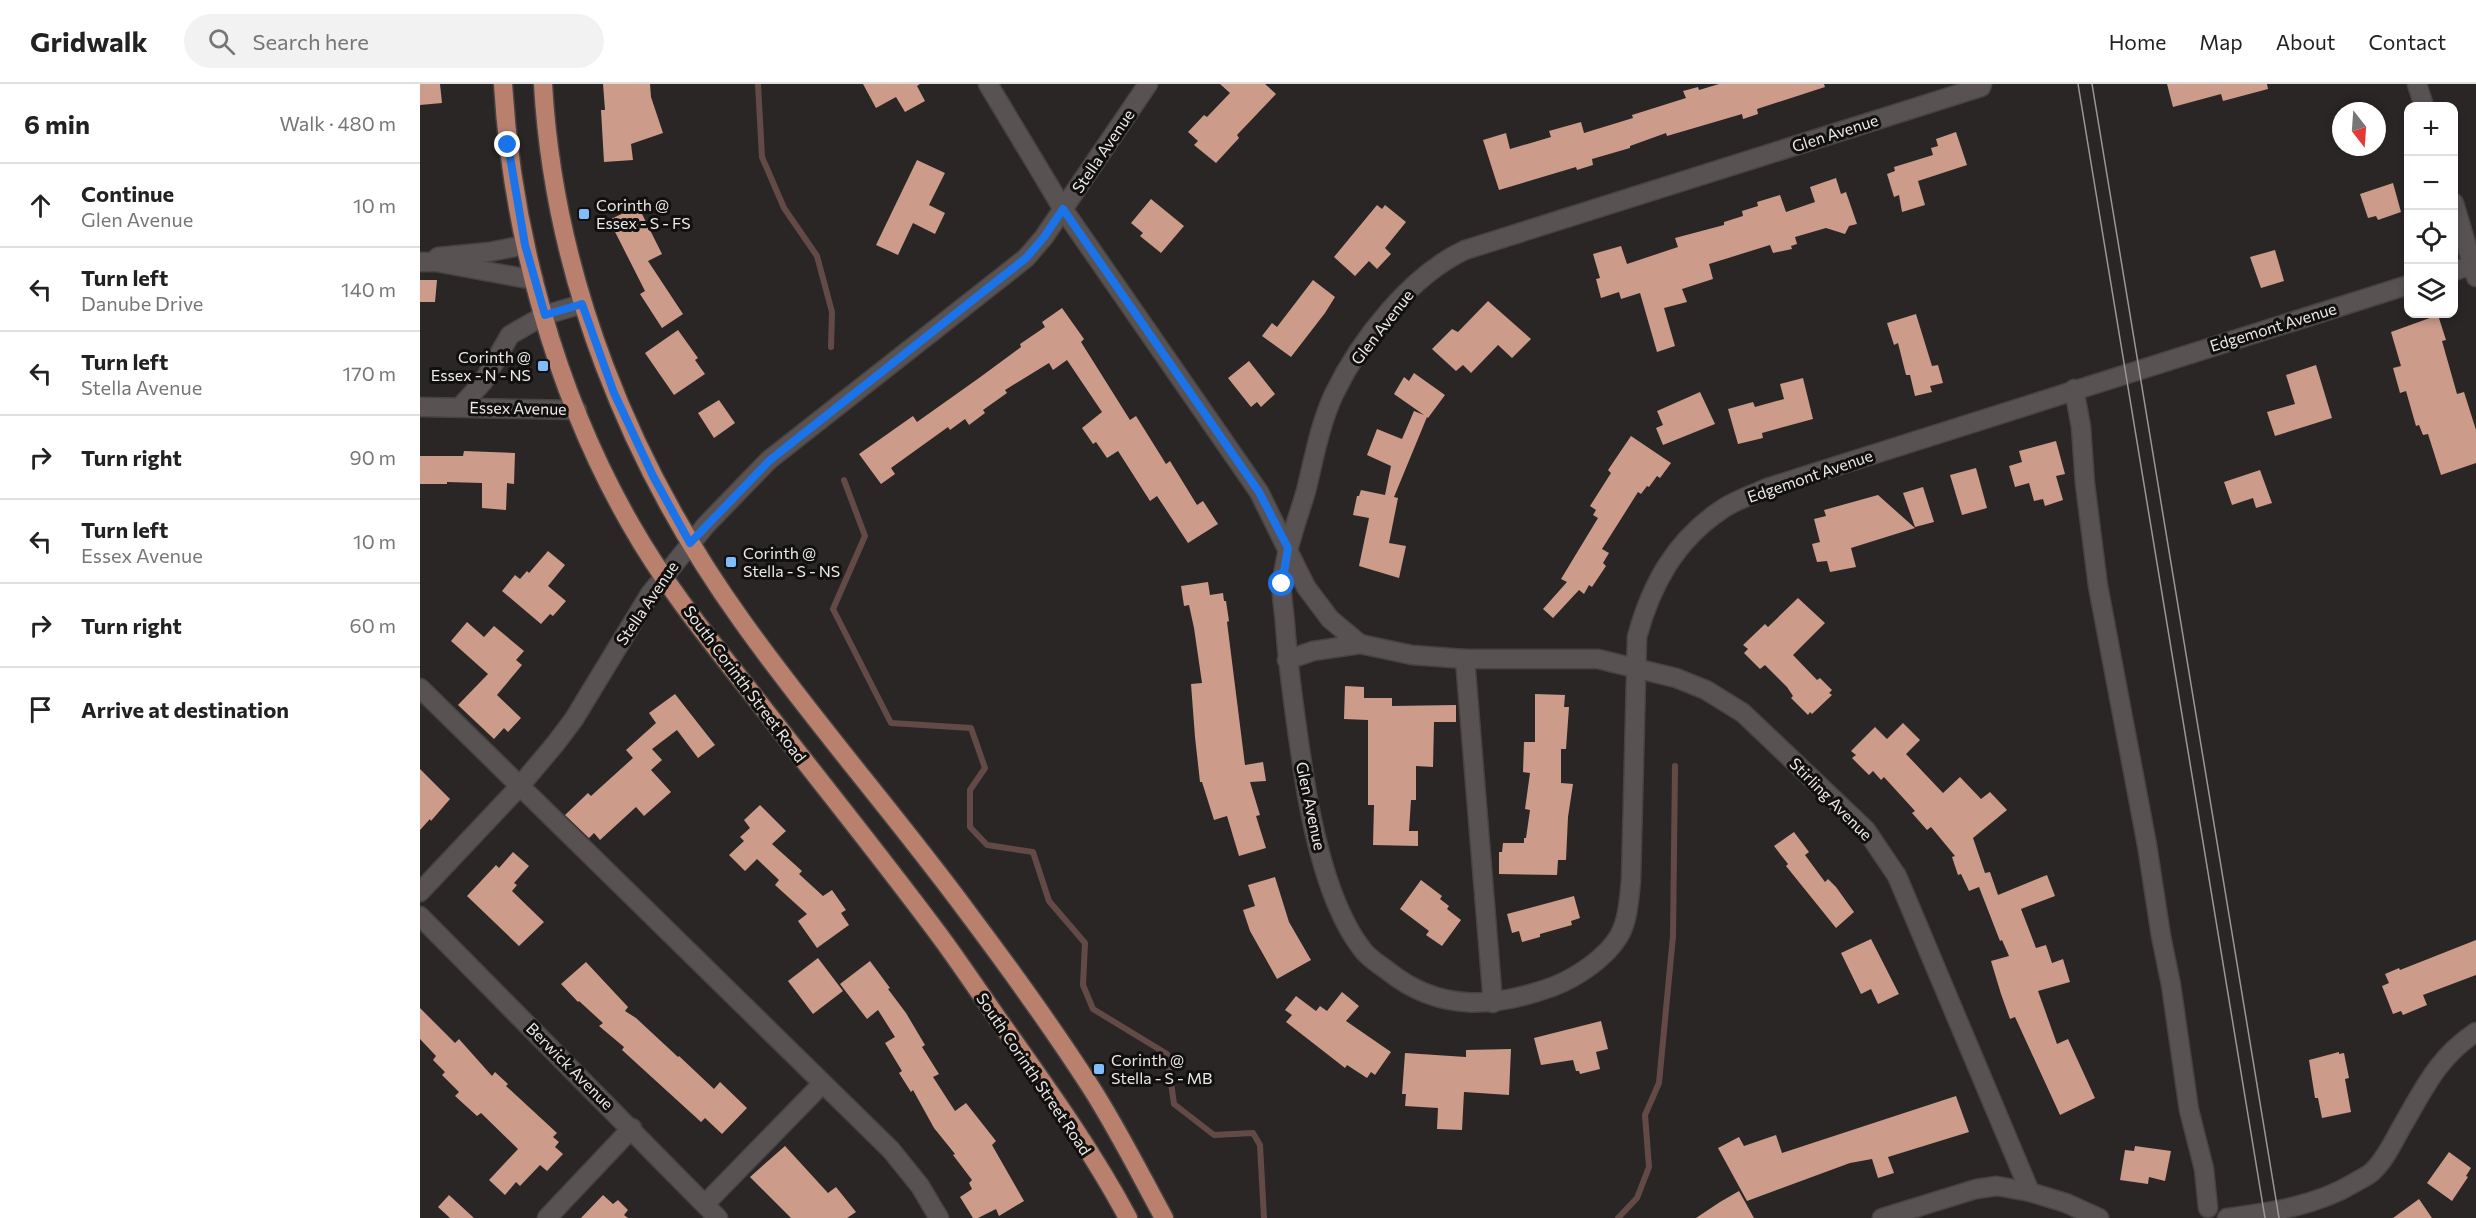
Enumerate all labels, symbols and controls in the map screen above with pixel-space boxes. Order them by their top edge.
search box [184,14,604,68]
text: Gridwalk [30,24,148,58]
icon: search [205,25,238,58]
text: Search here [253,28,369,55]
text: Home [2109,29,2166,54]
text: Map [2199,29,2243,54]
text: About [2276,29,2335,54]
text: Contact [2368,29,2446,54]
north arrow [2332,102,2386,156]
map controls [2404,102,2458,318]
button: + [2404,102,2458,156]
street label: Stella Avenue [1068,105,1138,196]
text: 6 min [24,108,90,139]
street label: Glen Avenue [1789,110,1880,155]
text: Walk · 480 m [279,111,396,135]
route end [494,131,520,157]
button: − [2404,156,2458,210]
text: Continue [81,180,174,207]
icon: ahead [24,189,57,222]
text: 10 m [353,193,396,217]
place label: Corinth @ Essex - S - FS [596,195,691,232]
text: Glen Avenue [81,207,193,231]
marker: Corinth @ Essex - S - FS [577,207,591,221]
button: locate [2404,210,2458,264]
text: Turn left [81,264,168,291]
button: layers [2404,264,2458,318]
icon: left [24,273,57,306]
text: 140 m [341,277,396,301]
street label: Glen Avenue [1346,285,1417,368]
text: Danube Drive [81,291,203,315]
street label: Edgemont Avenue [2207,298,2338,355]
place label: Corinth @ Essex - N - NS [431,347,531,384]
text: Turn left [81,348,168,375]
icon: left [24,357,57,390]
marker: Corinth @ Essex - N - NS [536,359,550,373]
text: 170 m [343,361,396,385]
text: Stella Avenue [81,375,202,399]
street label: Essex Avenue [469,397,567,418]
icon: right [24,441,57,474]
text: Turn right [81,444,182,471]
text: 90 m [350,445,396,469]
street label: Edgemont Avenue [1745,445,1875,506]
text: Turn left [81,516,168,543]
icon: left [24,525,57,558]
text: 10 m [353,529,396,553]
text: Essex Avenue [81,543,203,567]
place label: Corinth @ Stella - S - NS [743,543,840,580]
marker: Corinth @ Stella - S - NS [724,555,738,569]
street label: Stella Avenue [612,557,682,648]
route start [1268,570,1294,596]
street label: South Corinth Street Road [680,602,811,766]
icon: right [24,609,57,642]
text: Turn right [81,612,182,639]
text: 60 m [350,613,396,637]
icon: arrive [24,693,57,726]
text: Arrive at destination [81,696,289,723]
street label: Stirling Avenue [1786,753,1877,844]
street label: Glen Avenue [1293,760,1330,852]
street label: South Corinth Street Road [973,989,1096,1158]
street label: Berwick Avenue [523,1018,618,1113]
place label: Corinth @ Stella - S - MB [1111,1050,1212,1087]
marker: Corinth @ Stella - S - MB [1092,1062,1106,1076]

